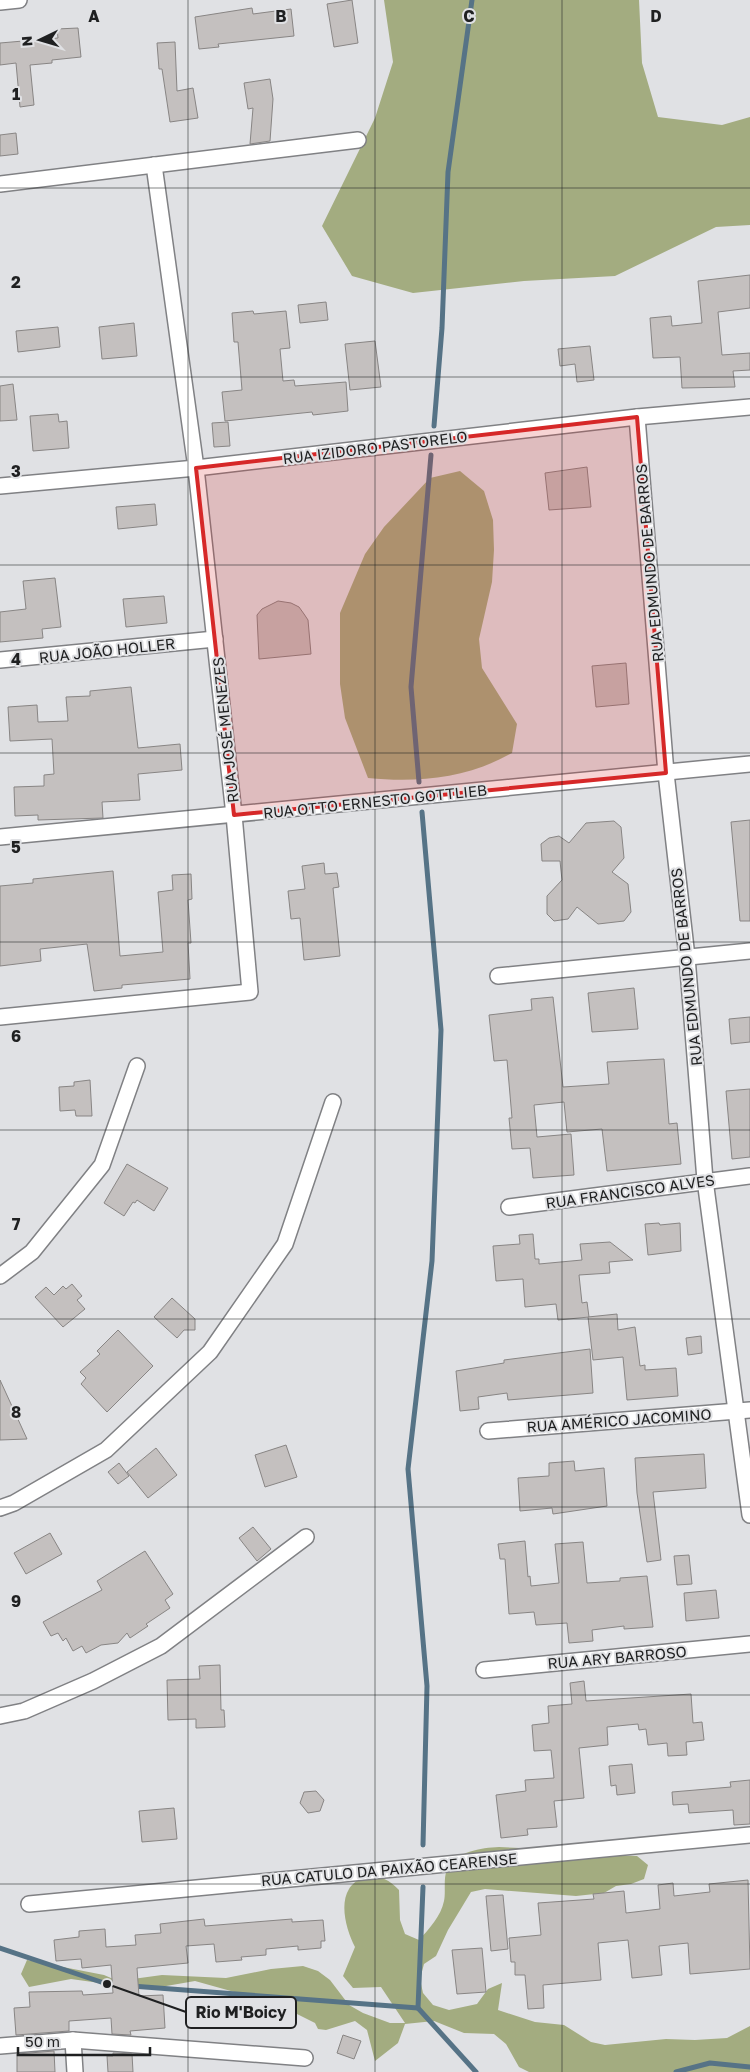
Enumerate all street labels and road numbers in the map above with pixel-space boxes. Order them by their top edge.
street label: RUA IZIDORO PASTORELO [282,427,468,467]
street label: RUA EDMUNDO DE BARROS [631,463,667,663]
street label: RUA JOÃO HOLLER [38,634,176,666]
street label: RUA JOSÉ MENEZES [208,656,242,804]
street label: RUA OTTO ERNESTO GOTTLIEB [262,780,488,822]
street label: RUA EDMUNDO DE BARROS [667,867,705,1067]
street label: RUA FRANCISCO ALVES [544,1170,716,1212]
street label: RUA AMÉRICO JACOMINO [526,1405,712,1435]
street label: RUA ARY BARROSO [547,1642,687,1672]
street label: RUA CATULO DA PAIXÃO CEARENSE [260,1849,518,1889]

